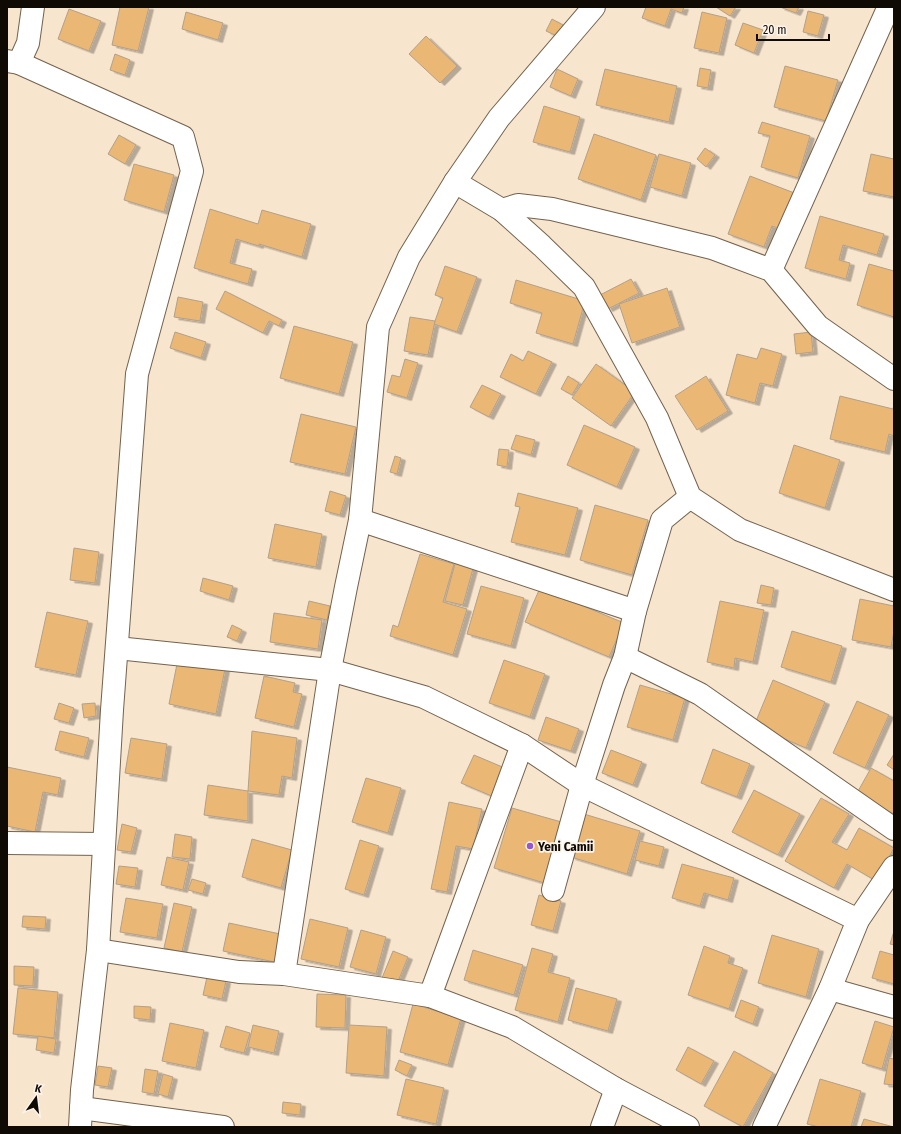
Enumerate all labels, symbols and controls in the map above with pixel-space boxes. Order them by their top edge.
scale bar [757,16,829,42]
text: 20 m [763,23,787,37]
place label: Yeni Camii [537,839,593,854]
marker: Yeni Camii [525,841,535,851]
north arrow [16,1078,56,1118]
text: K [34,1082,44,1096]

